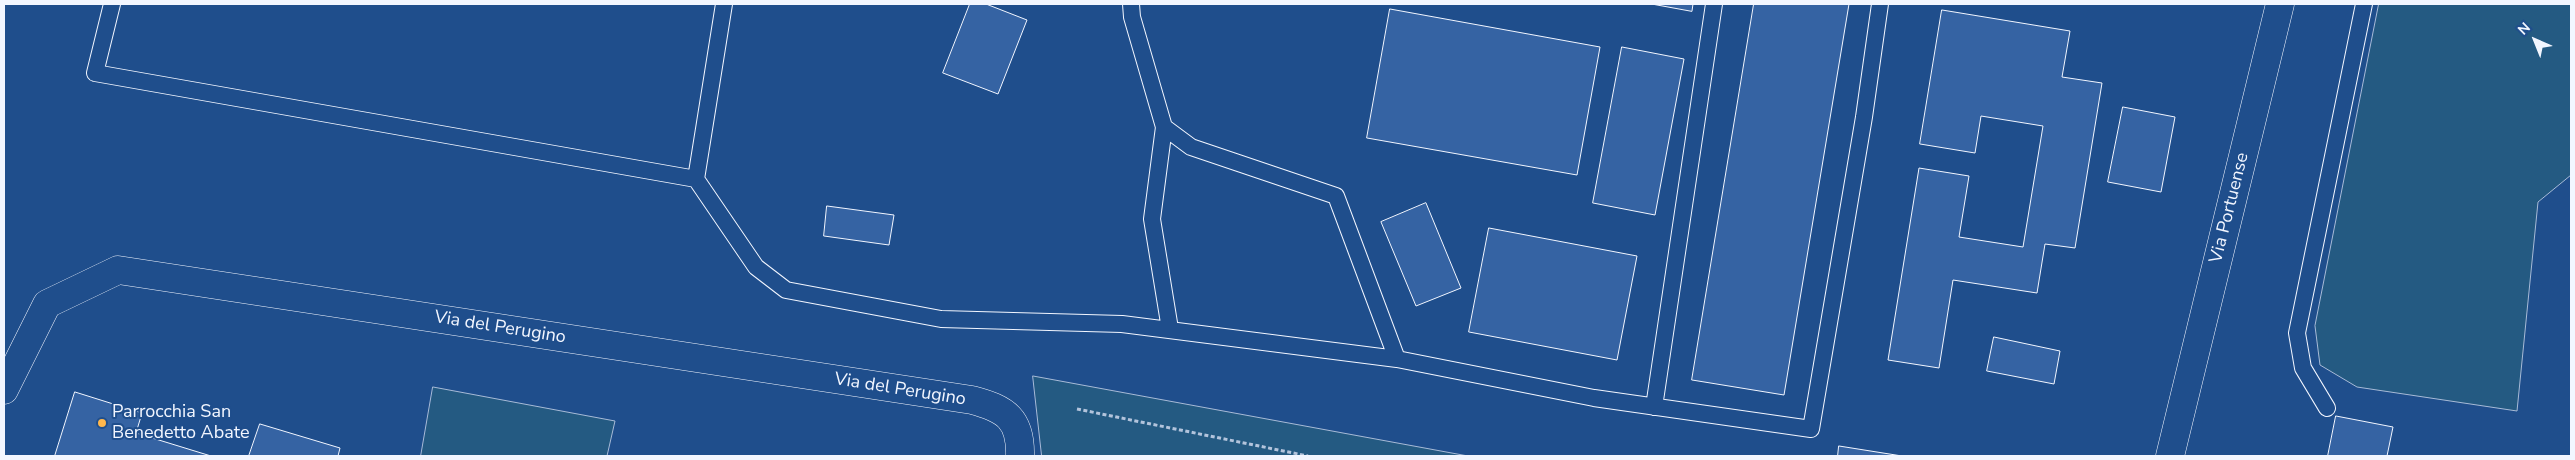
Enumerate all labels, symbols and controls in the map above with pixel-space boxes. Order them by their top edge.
north arrow [2510,15,2560,65]
text: N [2514,18,2535,39]
street label: Via Portuense [2206,151,2254,265]
street label: Via del Perugino [433,307,567,349]
street label: Via del Perugino [833,369,967,411]
place label: Parrocchia San Benedetto Abate [112,402,249,444]
marker: Parrocchia San Benedetto Abate [96,417,108,429]

